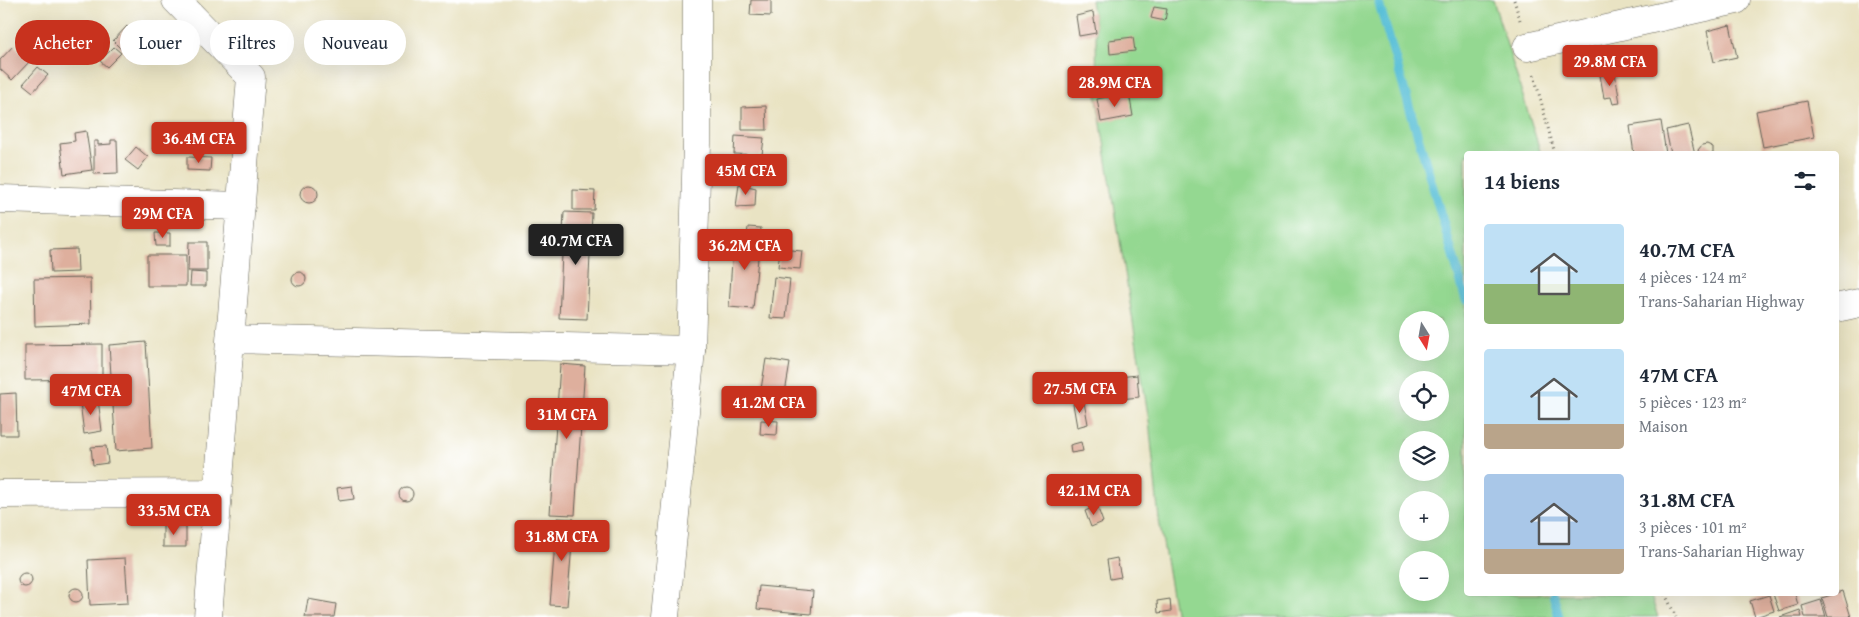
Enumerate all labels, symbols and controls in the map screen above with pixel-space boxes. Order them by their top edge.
chip: Acheter [15,20,110,65]
chip: Louer [120,20,200,65]
chip: Filtres [210,20,294,65]
chip: Nouveau [304,20,406,65]
pin: 29.8M CFA [1553,44,1667,87]
text: 29.8M CFA [1573,49,1647,73]
pin: 28.9M CFA [1058,66,1172,108]
text: 28.9M CFA [1078,70,1152,94]
pin: 36.4M CFA [142,121,256,164]
text: 36.4M CFA [162,126,236,150]
pin: 45M CFA [700,154,792,196]
text: 45M CFA [716,158,776,182]
text: 14 biens [1484,166,1560,197]
icon: filters [1791,167,1819,195]
pin: 29M CFA [117,196,209,239]
text: 29M CFA [133,201,193,225]
pin: 40.7M CFA [519,224,633,266]
text: 40.7M CFA [539,228,613,252]
pin: 36.2M CFA [688,228,802,271]
text: 36.2M CFA [708,233,782,257]
text: 40.7M CFA [1639,234,1735,265]
icon: home [1524,244,1584,304]
text: 4 pièces · 124 m² [1639,265,1747,289]
text: Trans-Saharian Highway [1639,289,1805,313]
north arrow [1399,311,1449,361]
map controls [1399,311,1449,601]
text: 47M CFA [1639,359,1718,390]
icon: home [1524,369,1584,429]
button: locate [1399,371,1449,421]
pin: 27.5M CFA [1023,372,1137,414]
pin: 47M CFA [45,374,137,416]
text: 27.5M CFA [1043,376,1117,400]
text: 47M CFA [61,378,121,402]
pin: 41.2M CFA [712,386,826,428]
text: 41.2M CFA [732,390,806,414]
text: 5 pièces · 123 m² [1639,390,1747,414]
pin: 31M CFA [521,398,613,440]
text: 31M CFA [537,402,597,426]
text: Maison [1639,414,1688,438]
button: layers [1399,431,1449,481]
pin: 42.1M CFA [1037,474,1151,516]
text: 42.1M CFA [1057,478,1131,502]
text: 31.8M CFA [1639,484,1735,515]
button: + [1399,491,1449,541]
pin: 33.5M CFA [117,494,231,536]
icon: home [1524,494,1584,554]
text: 33.5M CFA [137,498,211,522]
text: 3 pièces · 101 m² [1639,515,1747,539]
pin: 31.8M CFA [505,520,619,562]
text: 31.8M CFA [525,524,599,548]
text: Trans-Saharian Highway [1639,539,1805,563]
button: − [1399,551,1449,601]

